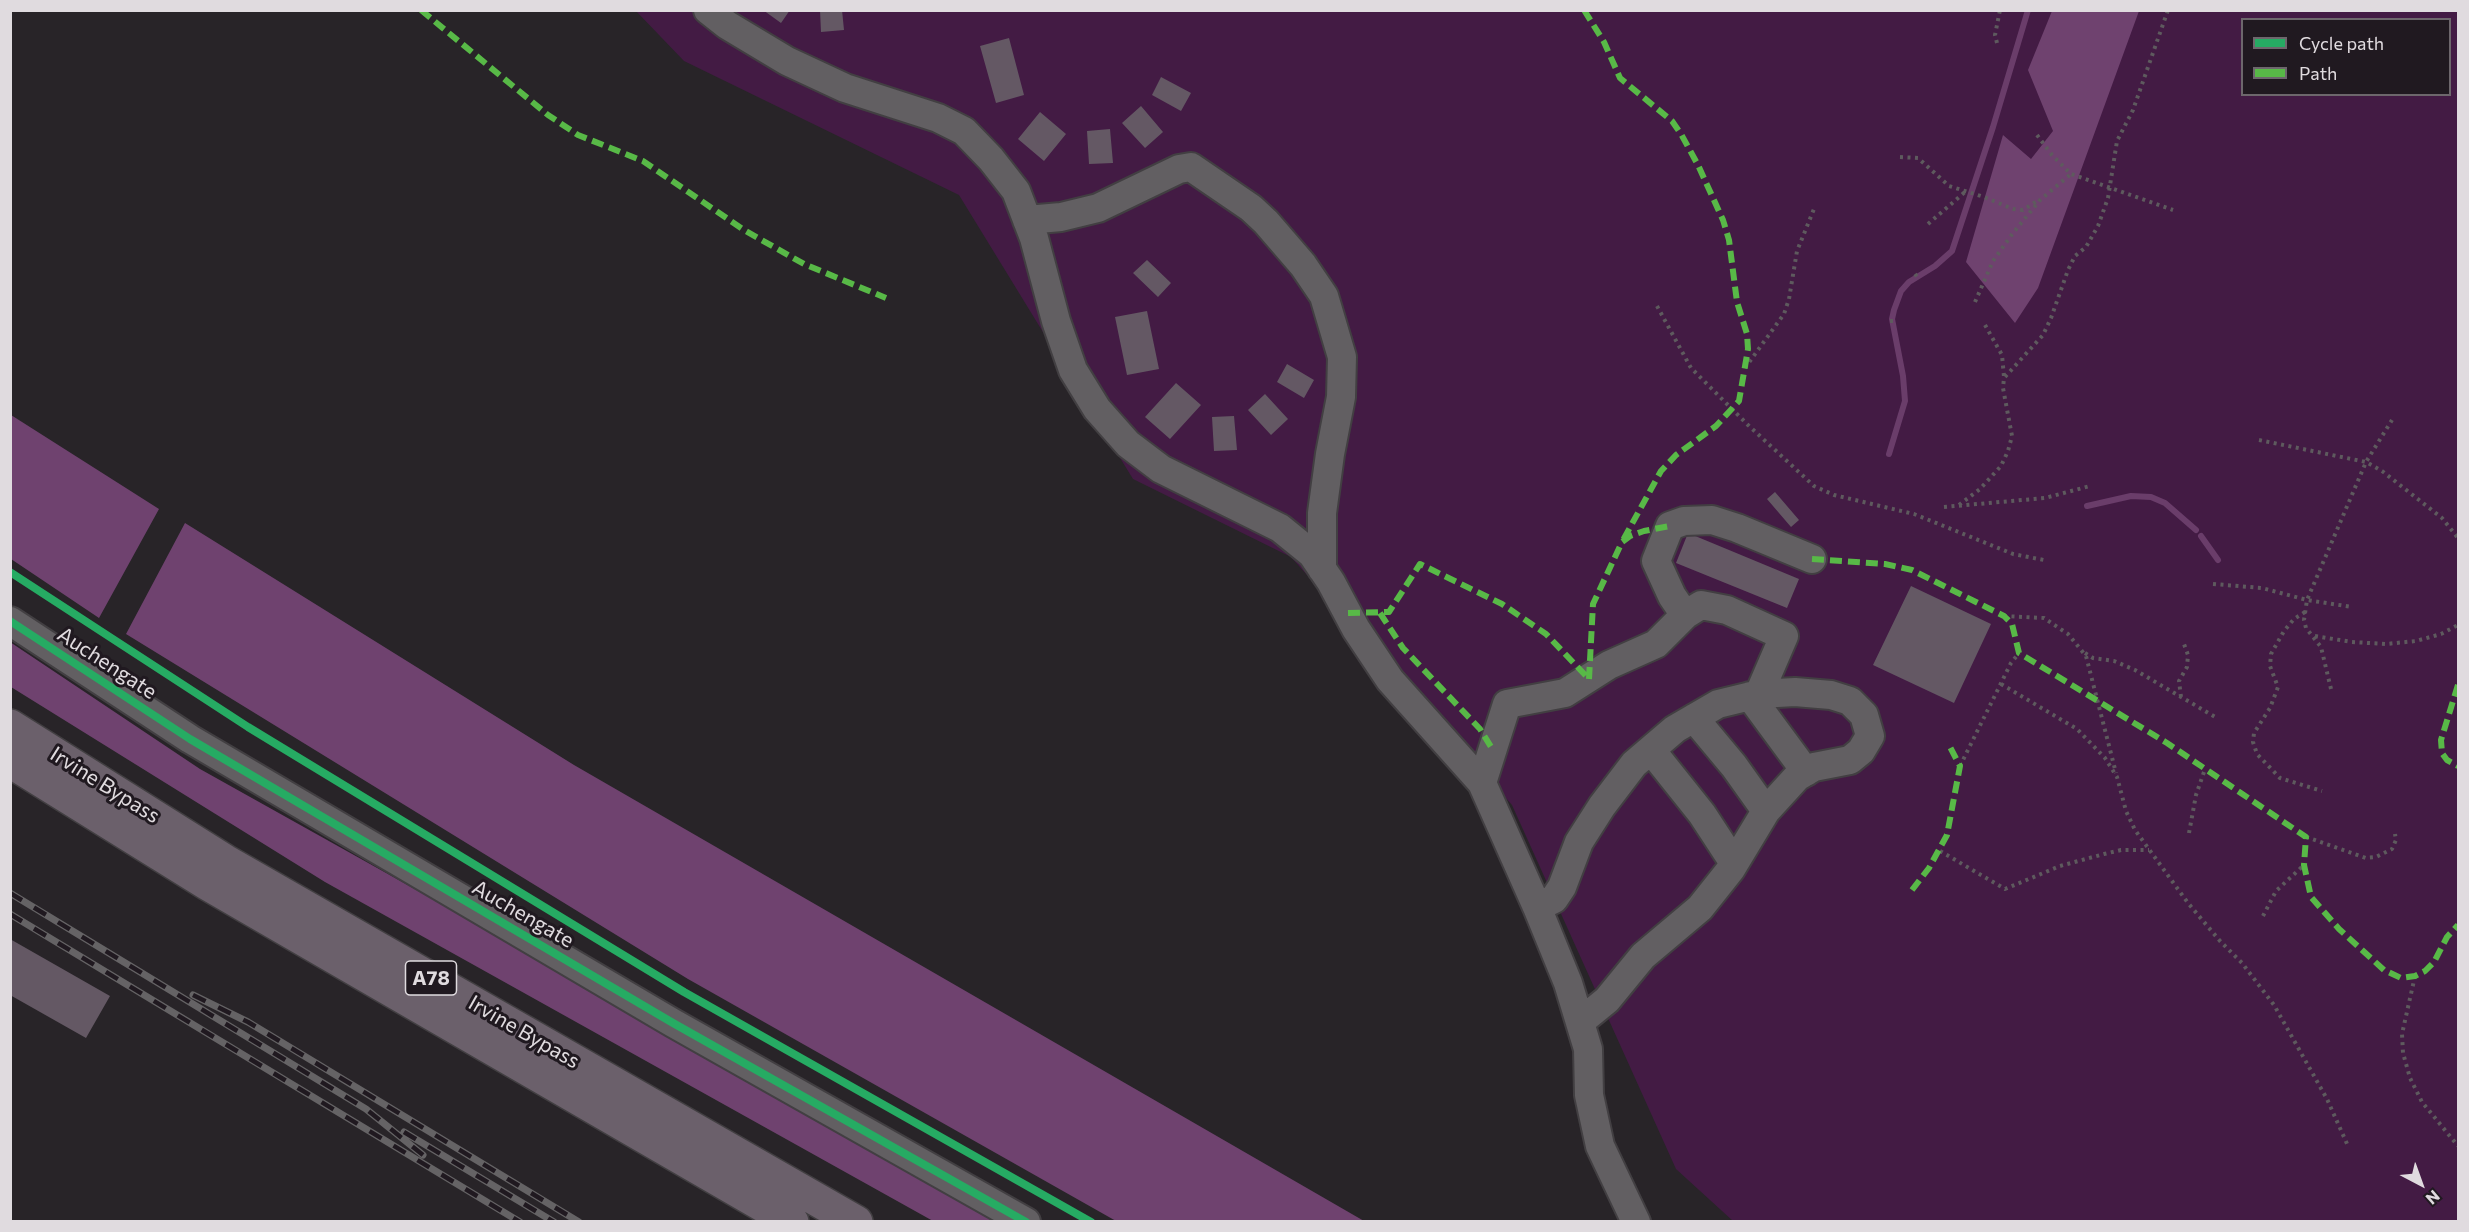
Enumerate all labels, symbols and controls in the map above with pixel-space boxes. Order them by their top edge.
legend [2241,18,2451,96]
text: Cycle path [2299,32,2384,54]
text: Path [2299,62,2337,84]
street label: Auchengate [53,622,161,704]
street label: Irvine Bypass [46,741,164,829]
street label: Auchengate [468,875,578,953]
road number: A78 [406,961,456,995]
street label: Irvine Bypass [464,990,584,1074]
north arrow [2391,1154,2451,1214]
text: N [2422,1187,2444,1209]

